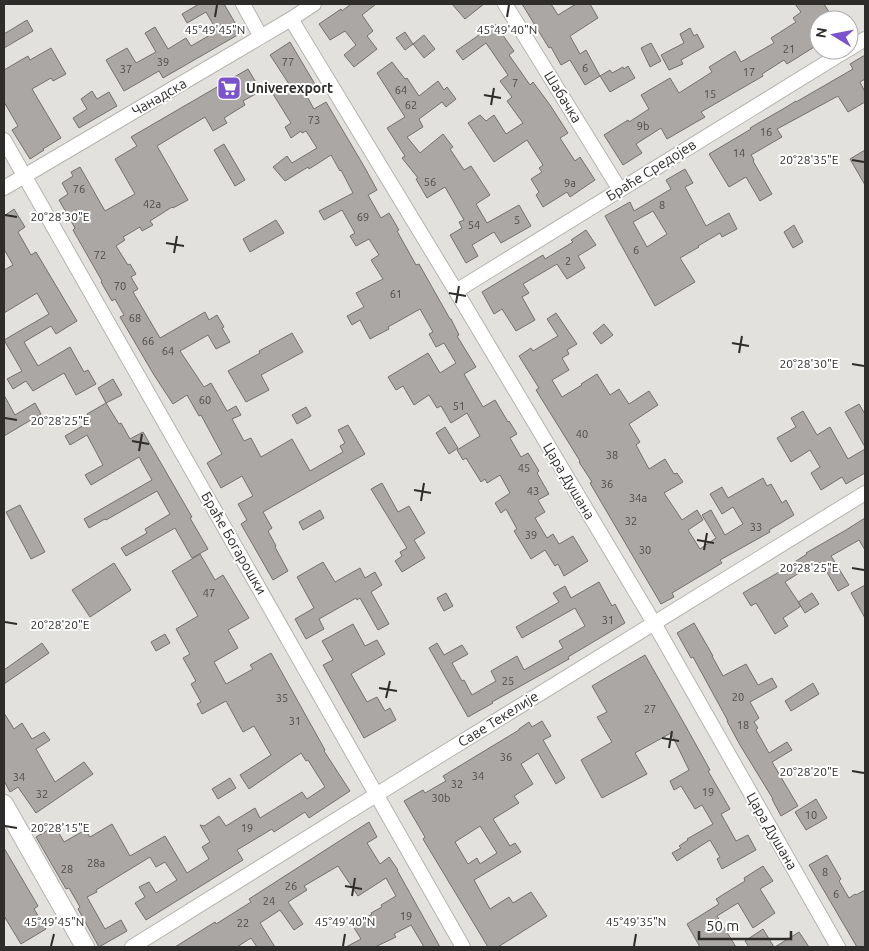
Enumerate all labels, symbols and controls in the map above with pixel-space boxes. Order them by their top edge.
north arrow [809,10,859,60]
text: 45°49'45"N [185,23,245,36]
text: 45°49'40"N [477,23,537,36]
text: N [812,26,830,39]
house number: 21 [783,43,795,55]
house number: 39 [157,56,169,68]
house number: 77 [282,56,294,68]
house number: 6 [582,62,588,74]
house number: 37 [120,63,132,75]
house number: 17 [743,66,755,78]
street label: Шабачка [541,68,585,126]
street label: Чанадска [129,75,189,119]
supermarket icon: Univerexport [216,75,242,101]
house number: 7 [512,77,518,89]
place label: Univerexport [246,80,333,96]
house number: 64 [395,84,407,96]
house number: 15 [704,88,716,100]
house number: 62 [405,99,417,111]
house number: 73 [308,114,320,126]
house number: 9b [637,120,649,132]
house number: 16 [760,126,772,138]
street label: Браће Средојев [603,136,699,204]
house number: 14 [733,147,745,159]
text: 20°28'35"E [780,153,839,166]
house number: 56 [424,176,436,188]
house number: 9a [564,177,576,189]
house number: 76 [73,183,85,195]
house number: 42a [143,198,161,210]
house number: 8 [659,199,665,211]
text: 20°28'30"E [31,210,90,223]
house number: 69 [357,211,369,223]
house number: 5 [514,214,520,226]
house number: 54 [468,219,480,231]
house number: 6 [633,244,639,256]
house number: 72 [94,249,106,261]
house number: 2 [565,255,571,267]
house number: 70 [114,280,126,292]
house number: 61 [390,288,402,300]
house number: 68 [129,312,141,324]
house number: 66 [142,335,154,347]
house number: 64 [162,345,174,357]
text: 20°28'30"E [780,357,839,370]
house number: 60 [199,394,211,406]
house number: 51 [453,400,465,412]
text: 20°28'25"E [31,414,90,427]
house number: 40 [576,428,588,440]
street label: Цара Душана [540,440,598,522]
house number: 38 [606,449,618,461]
house number: 45 [518,462,530,474]
house number: 36 [601,478,613,490]
house number: 43 [527,485,539,497]
street label: Браће Богарошки [198,489,270,597]
house number: 34a [629,492,647,504]
house number: 32 [625,515,637,527]
house number: 33 [750,521,762,533]
house number: 39 [525,529,537,541]
house number: 30 [639,544,651,556]
text: 20°28'25"E [780,561,839,574]
house number: 47 [203,587,215,599]
house number: 31 [602,614,614,626]
text: 20°28'20"E [31,618,90,631]
house number: 25 [502,675,514,687]
street label: Саве Текелије [455,688,541,750]
house number: 20 [732,691,744,703]
house number: 35 [276,692,288,704]
house number: 27 [644,703,656,715]
house number: 31 [289,715,301,727]
house number: 18 [737,719,749,731]
house number: 36 [500,751,512,763]
text: 20°28'20"E [780,765,839,778]
house number: 34 [472,770,484,782]
house number: 34 [13,771,25,783]
house number: 32 [451,778,463,790]
house number: 19 [702,786,714,798]
house number: 32 [36,788,48,800]
street label: Цара Душана [743,790,801,872]
house number: 30b [432,792,450,804]
house number: 10 [805,809,817,821]
text: 20°28'15"E [31,821,90,834]
house number: 19 [241,822,253,834]
house number: 28a [87,857,105,869]
house number: 28 [61,863,73,875]
house number: 8 [822,866,828,878]
house number: 26 [285,880,297,892]
house number: 6 [833,888,839,900]
house number: 24 [263,895,275,907]
scale bar [699,908,792,940]
house number: 19 [400,910,412,922]
text: 45°49'45"N [24,915,84,928]
text: 45°49'40"N [315,915,375,928]
text: 45°49'35"N [606,915,666,928]
house number: 22 [237,917,249,929]
text: 50 m [706,917,739,934]

